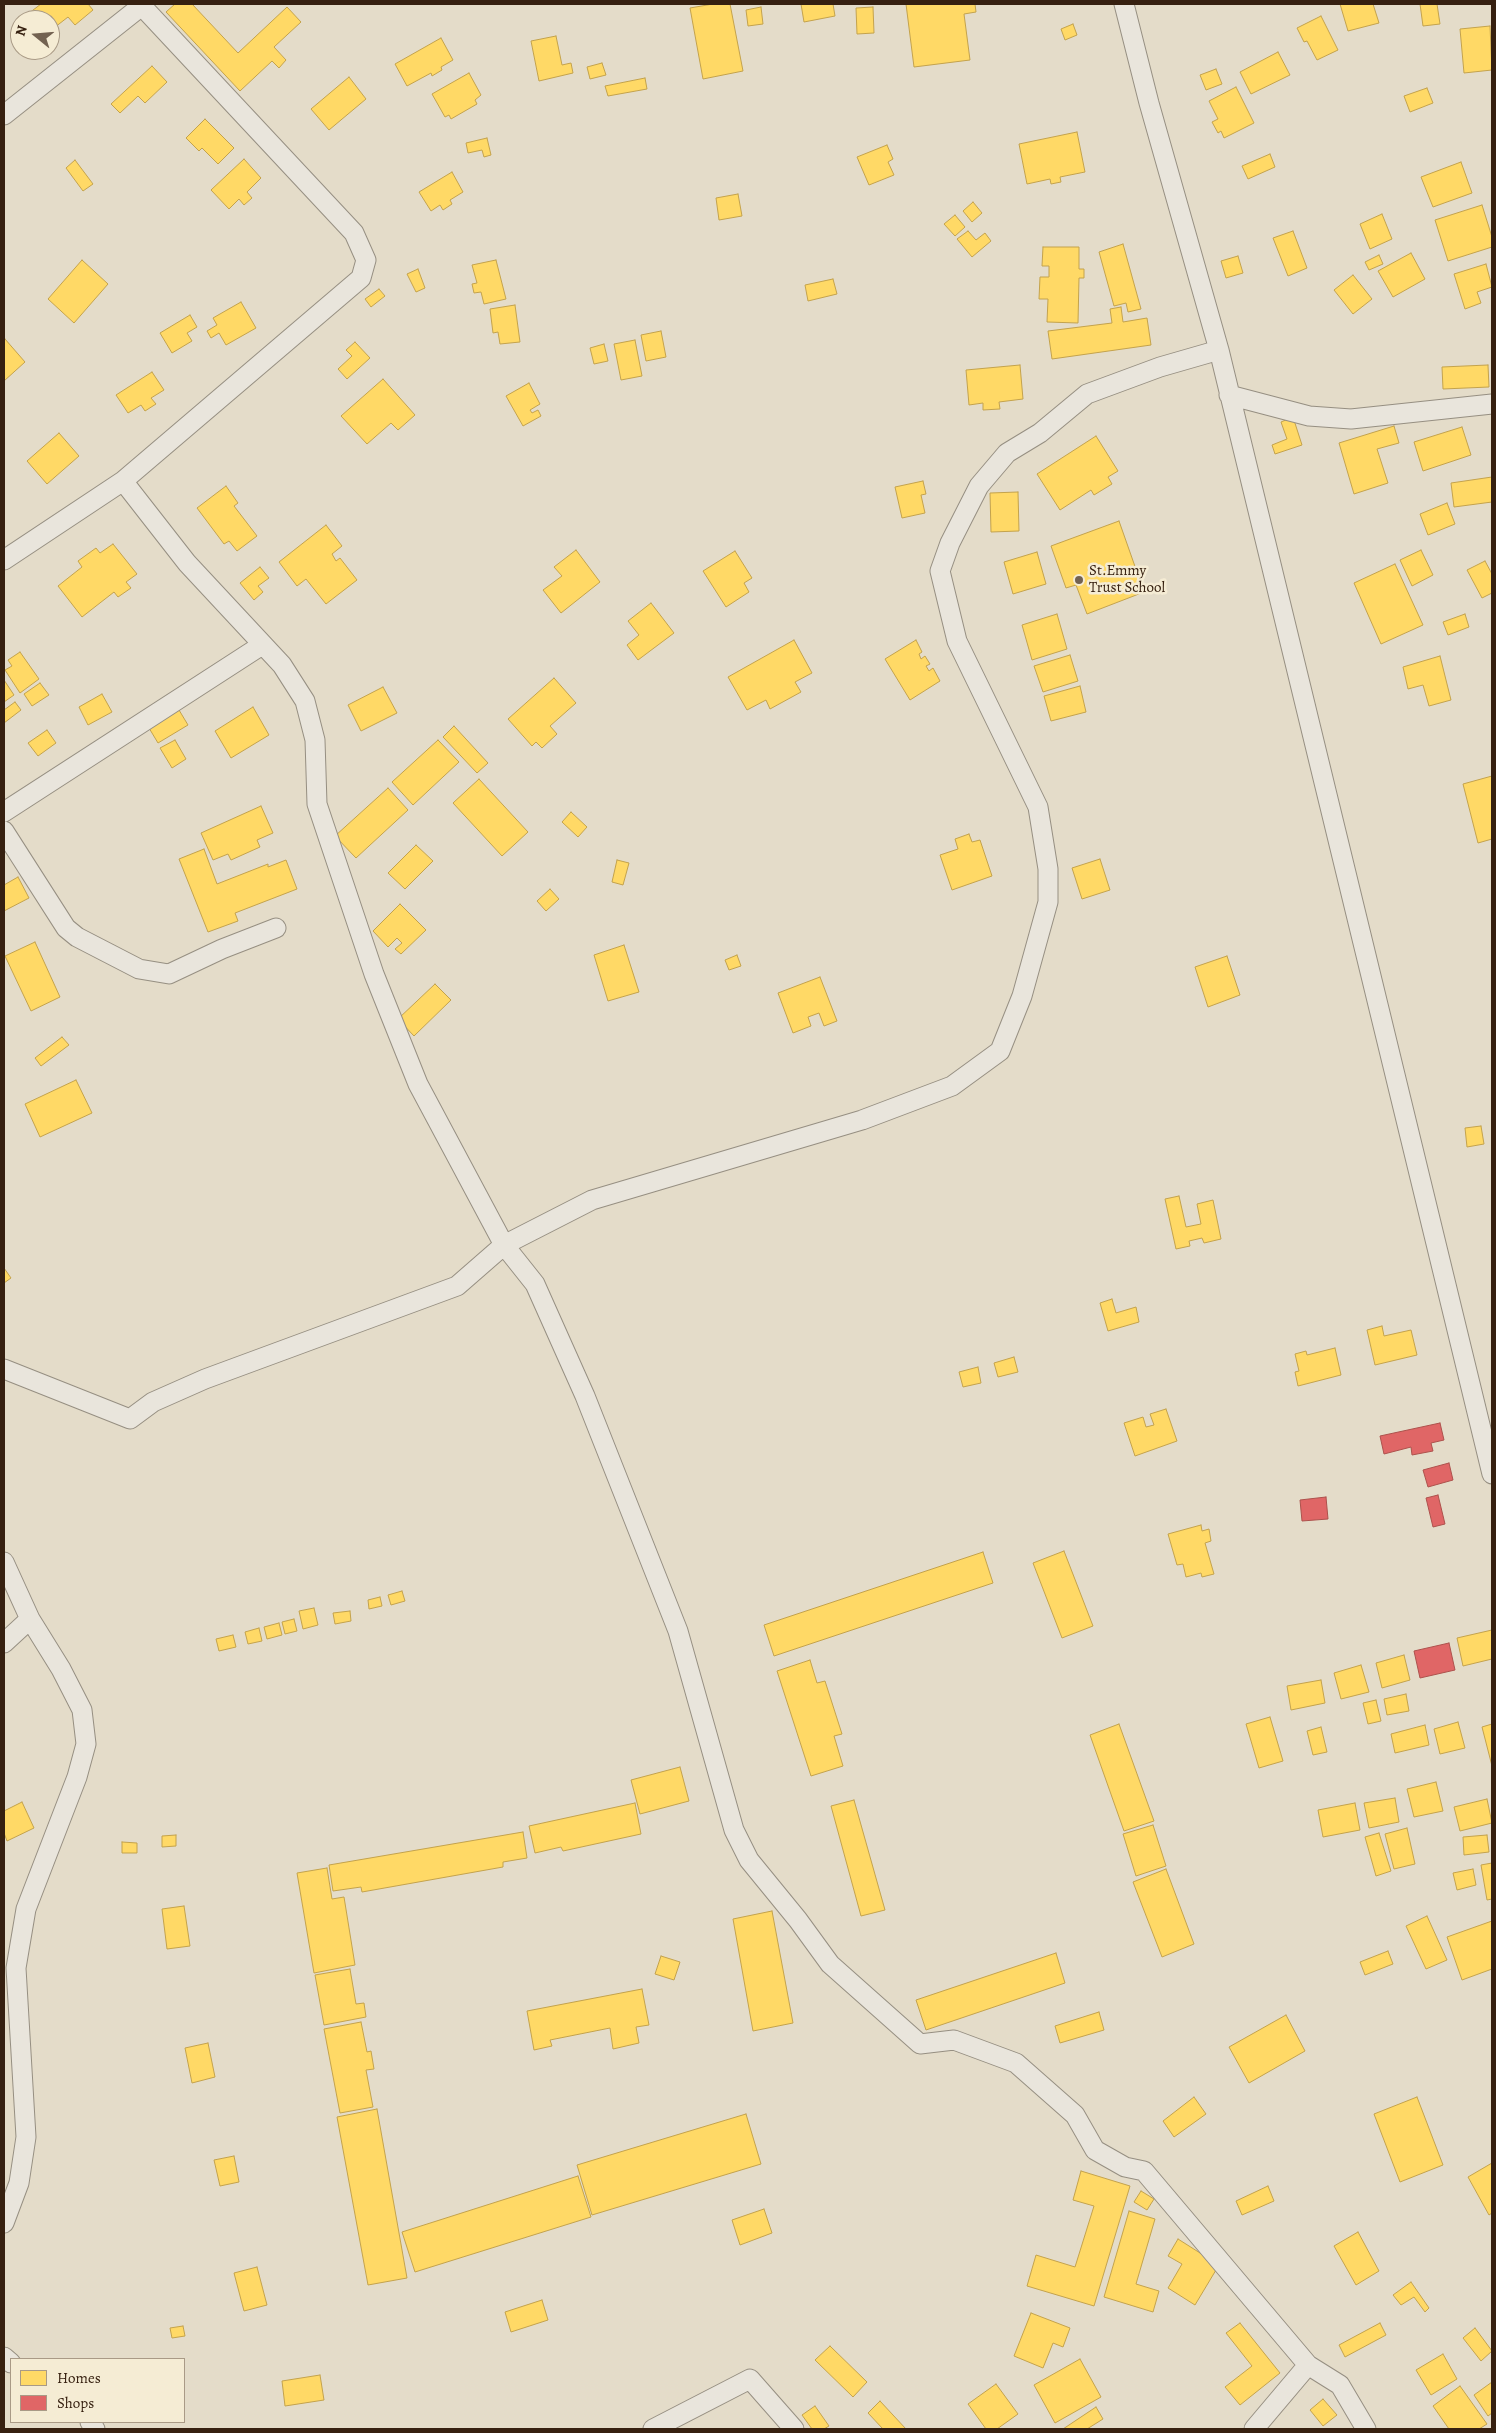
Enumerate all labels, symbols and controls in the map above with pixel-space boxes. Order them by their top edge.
north arrow [10,10,60,60]
text: N [11,23,32,38]
place label: St.Emmy Trust School [1089,562,1165,597]
marker: St.Emmy Trust School [1073,574,1085,586]
legend [10,2358,185,2423]
text: Homes [57,2368,101,2388]
text: Shops [57,2393,94,2413]

